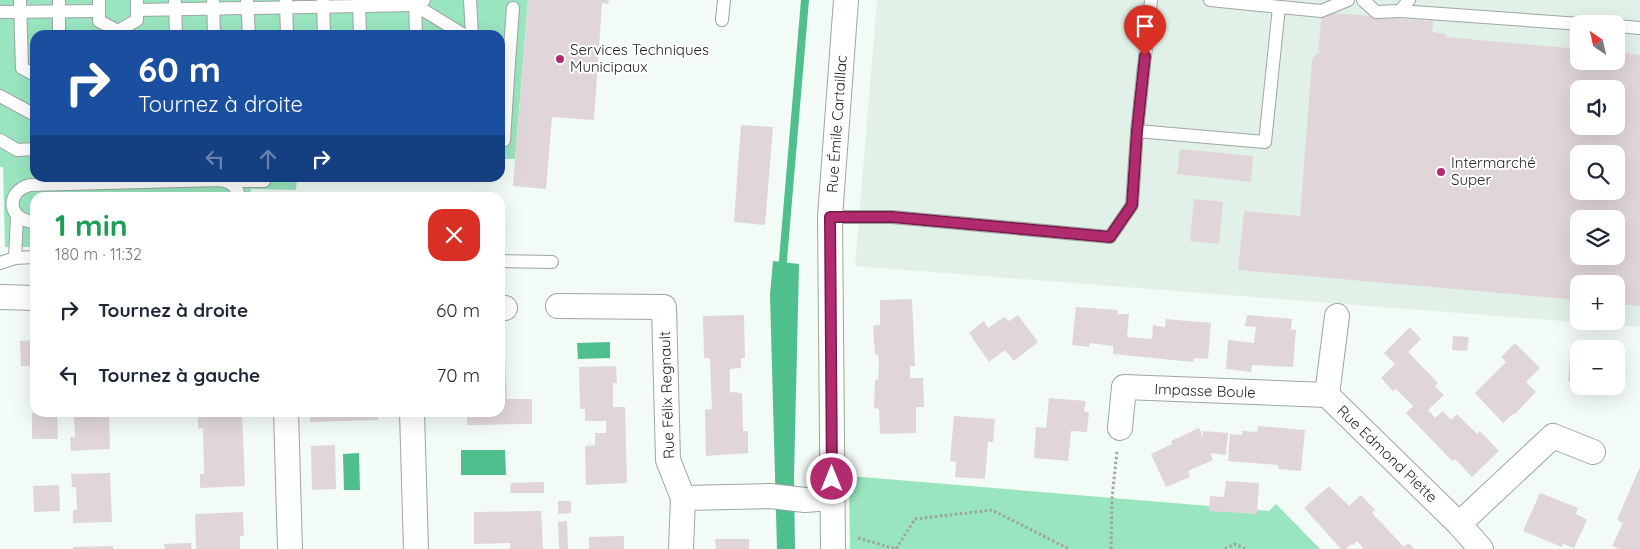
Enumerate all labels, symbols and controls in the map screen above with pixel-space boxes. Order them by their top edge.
pin [1124,5,1166,56]
icon: arrive [1131,12,1159,40]
north arrow [1570,15,1625,70]
map controls [1570,15,1625,395]
place label: Services Techniques Municipaux [570,40,709,76]
text: 60 m [138,47,221,91]
icon: right [55,50,120,115]
marker: Services Techniques Municipaux [554,53,566,65]
street label: Rue Émile Cartaillac [822,54,851,194]
button: sound [1570,80,1625,135]
text: Tournez à droite [138,90,303,118]
icon: left [201,145,229,173]
icon: ahead [254,145,282,173]
icon: right [307,145,335,173]
button: search [1570,145,1625,200]
place label: Intermarché Super [1451,153,1536,189]
marker: Intermarché Super [1435,166,1447,178]
text: 1 min [55,206,128,244]
button: close [428,209,480,261]
button: layers [1570,210,1625,265]
text: 180 m · 11:32 [55,244,142,264]
button: + [1570,275,1625,330]
icon: right [55,296,83,324]
text: Tournez à droite [98,298,248,322]
text: 60 m [436,298,480,322]
street label: Rue Félix Regnault [655,331,678,459]
button: − [1570,340,1625,395]
icon: left [55,361,83,389]
text: Tournez à gauche [98,363,260,387]
text: 70 m [436,363,480,387]
street label: Impasse Boule [1154,379,1256,402]
street label: Rue Edmond Piette [1333,401,1442,506]
position arrow [805,452,857,504]

